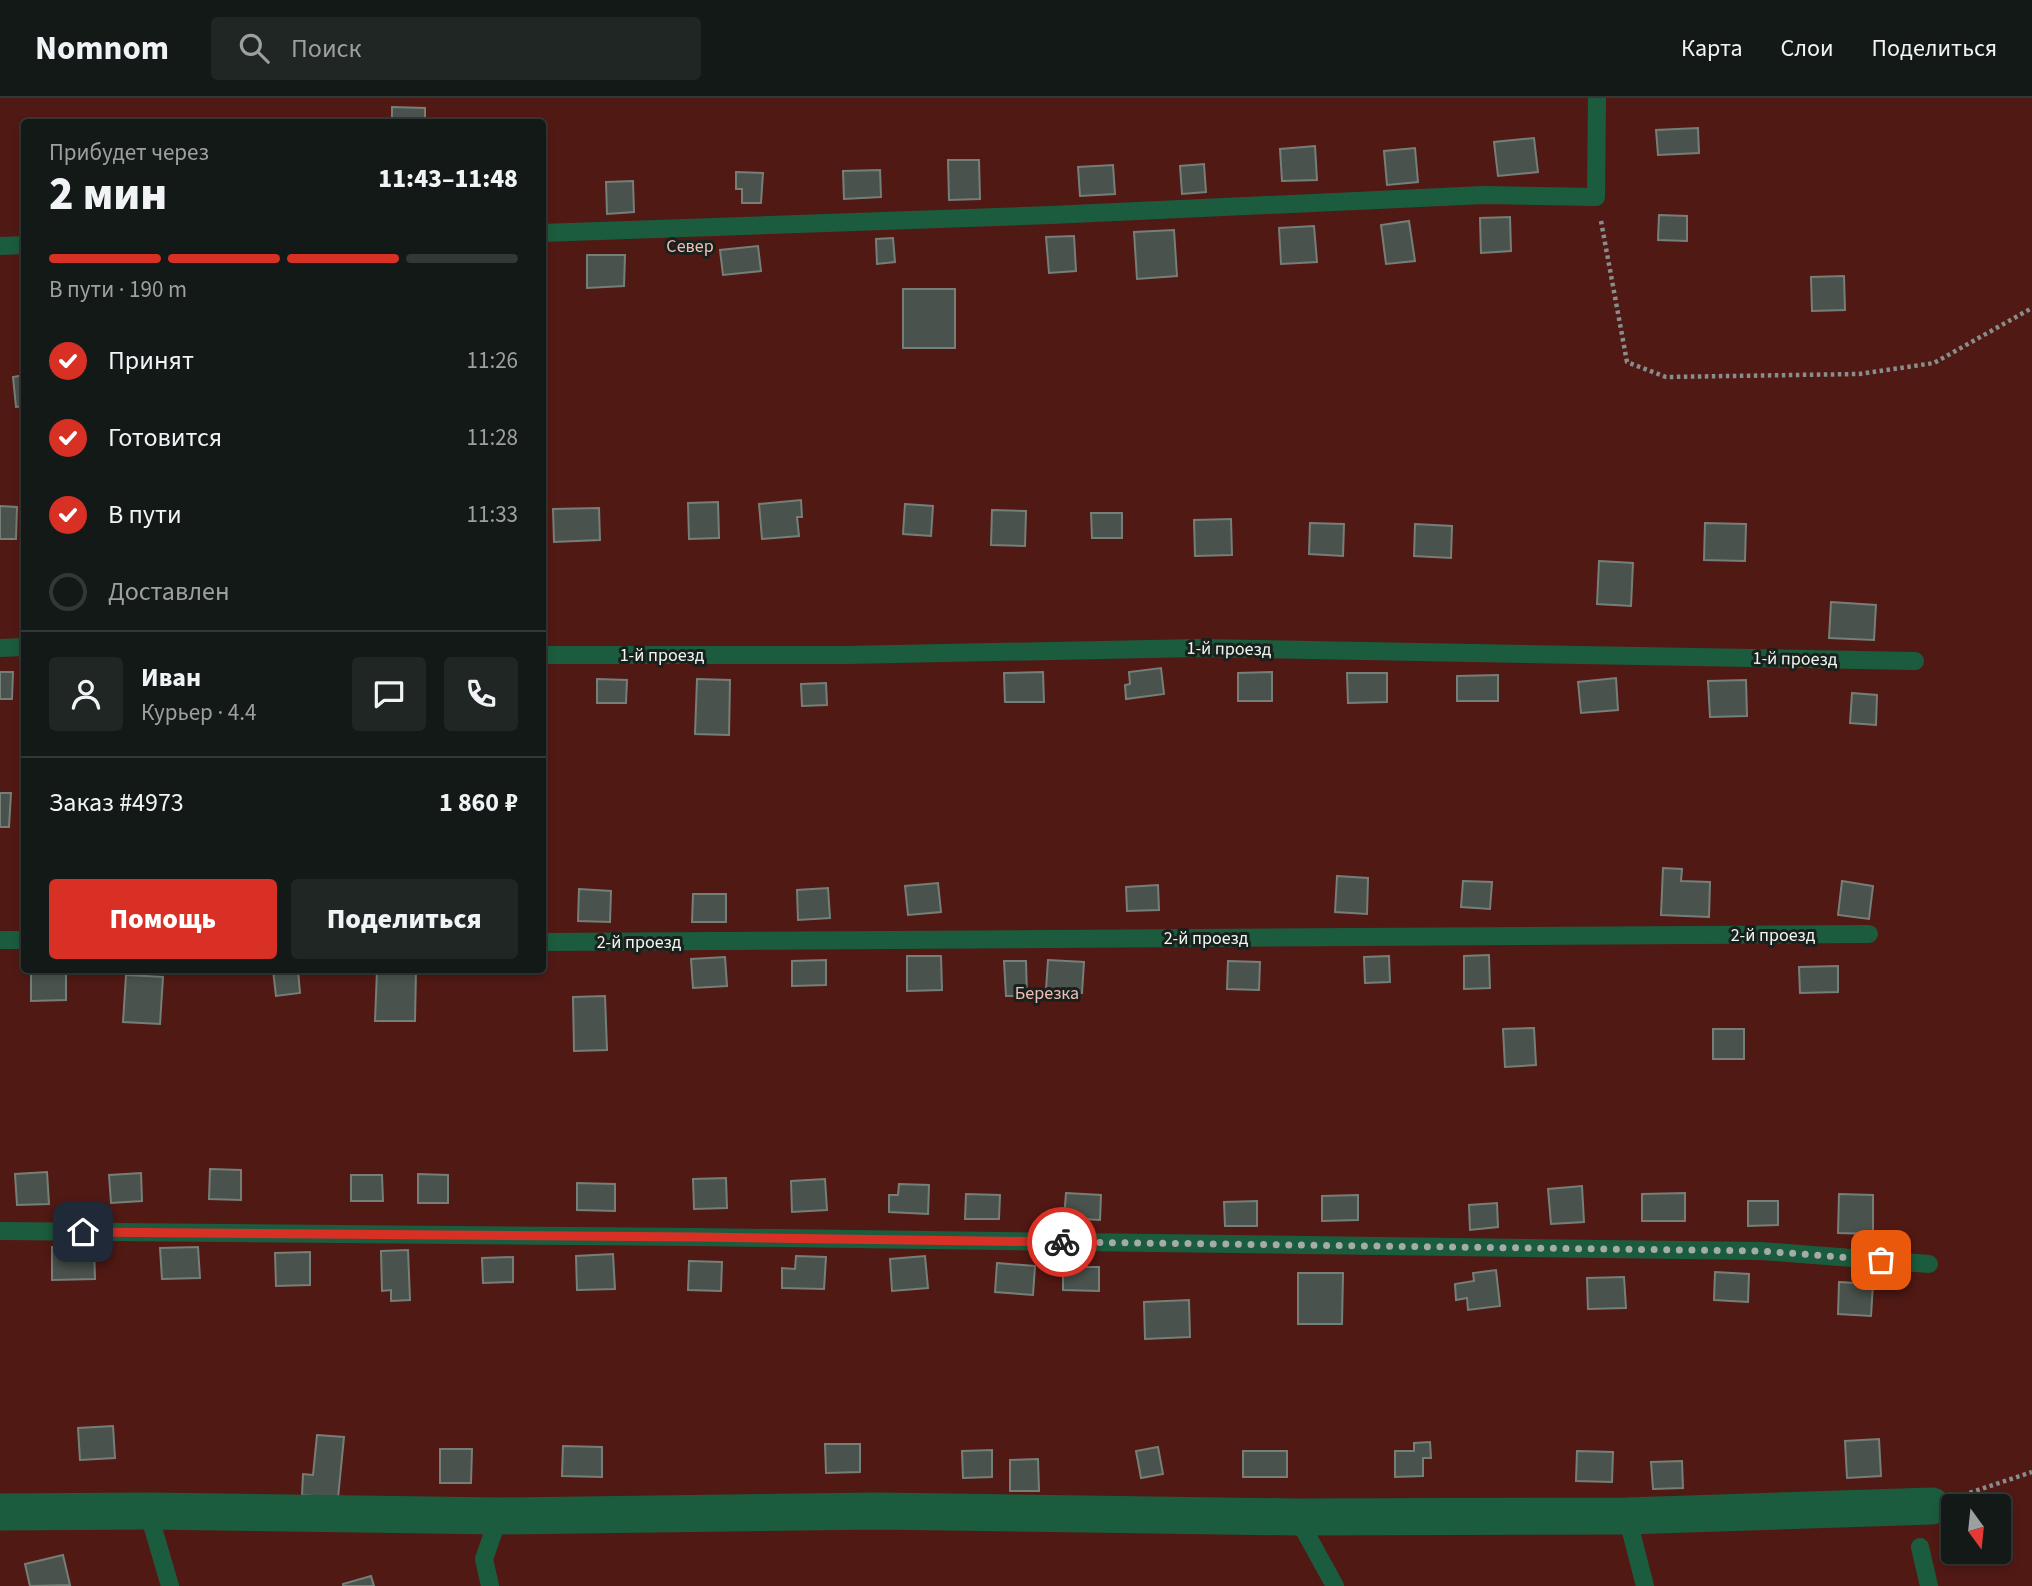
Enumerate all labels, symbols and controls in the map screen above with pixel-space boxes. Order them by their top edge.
search box [211,17,701,80]
text: Nomnom [35,25,169,72]
icon: search [235,29,273,67]
text: Поиск [291,30,361,67]
text: Карта [1681,31,1743,66]
text: Слои [1781,31,1834,66]
text: Поделиться [1872,31,1997,66]
text: Прибудет через [49,136,209,169]
text: 11:43–11:48 [378,160,518,197]
text: 2 мин [49,162,167,227]
park label: Север [666,234,714,259]
text: В пути · 190 m [49,273,187,306]
icon: check [49,342,87,380]
text: Принят [108,342,194,379]
text: 11:26 [467,344,518,377]
icon: check [49,419,87,457]
text: Готовится [108,419,222,456]
text: 11:28 [467,421,518,454]
icon: check [49,496,87,534]
text: В пути [108,496,182,533]
text: 11:33 [467,498,518,531]
text: Доставлен [108,573,230,610]
street label: 1-й проезд [1186,636,1272,662]
street label: 1-й проезд [620,643,705,668]
street label: 1-й проезд [1752,646,1838,672]
button: person [49,657,123,731]
button: chat [352,657,426,731]
button: phone [444,657,518,731]
text: Иван [141,659,201,696]
text: Курьер · 4.4 [141,696,256,729]
text: Заказ #4973 [49,784,184,821]
text: 1 860 ₽ [439,784,518,821]
button: Помощь [49,879,277,959]
button: Поделиться [291,879,518,959]
street label: 2-й проезд [1731,923,1816,948]
street label: 2-й проезд [1164,926,1249,951]
street label: 2-й проезд [597,930,682,955]
park label: Березка [1015,981,1079,1006]
pin [53,1202,113,1262]
courier [1027,1207,1097,1277]
icon: home [64,1213,102,1251]
icon: bike [1043,1223,1081,1261]
pin [1851,1230,1911,1290]
icon: bag [1862,1241,1900,1279]
north arrow [1941,1494,2011,1564]
map controls [1941,1494,2011,1564]

